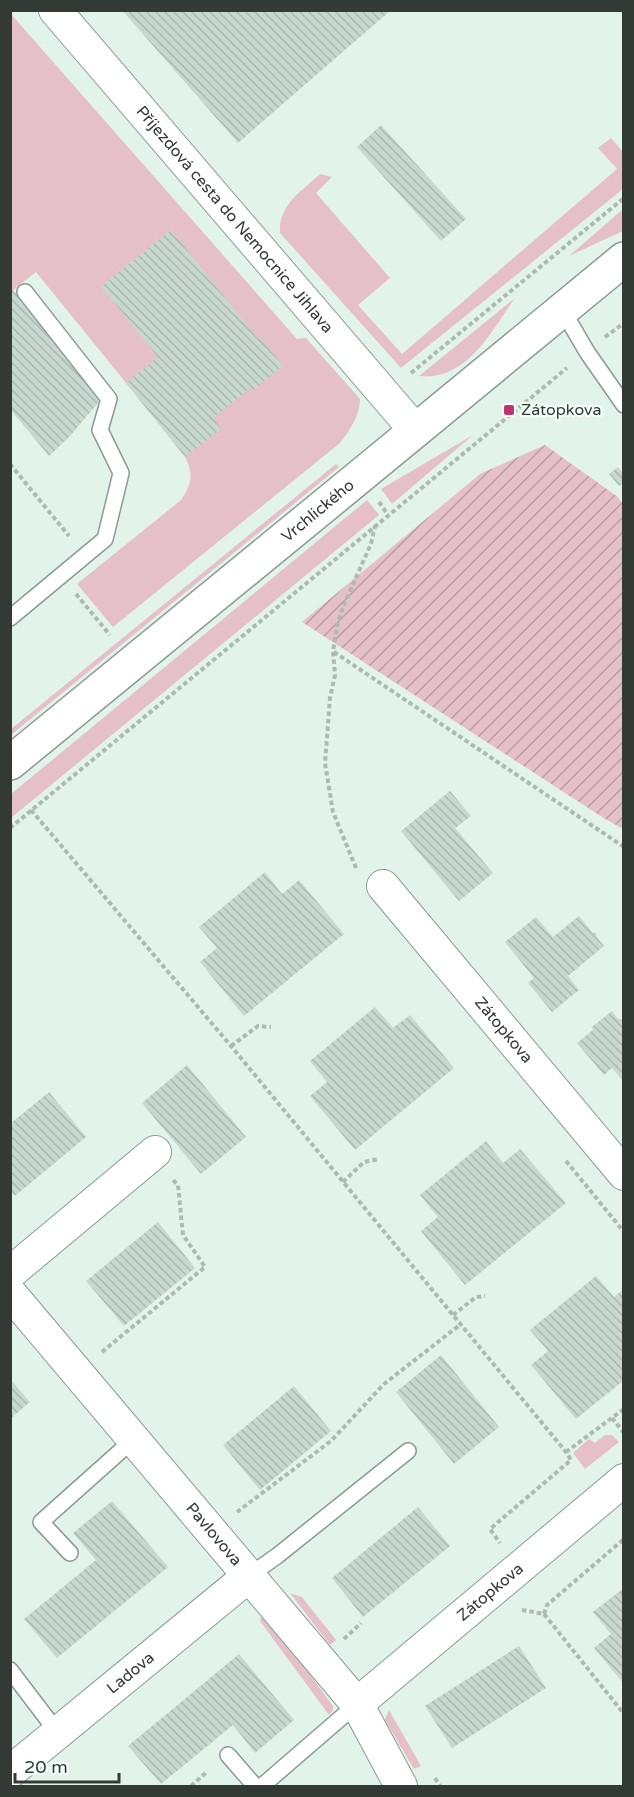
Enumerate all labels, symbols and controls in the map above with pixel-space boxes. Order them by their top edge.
street label: Příjezdová cesta do Nemocnice Jihlava [132,102,338,337]
place label: Zátopkova [521,400,601,420]
marker: Zátopkova [502,403,516,417]
street label: Vrchlického [278,475,358,547]
street label: Zátopkova [470,993,537,1067]
street label: Pavlovova [181,1499,246,1570]
street label: Zátopkova [453,1559,528,1626]
street label: Ladova [103,1648,158,1698]
scale bar [15,1746,118,1784]
text: 20 m [24,1756,68,1778]

